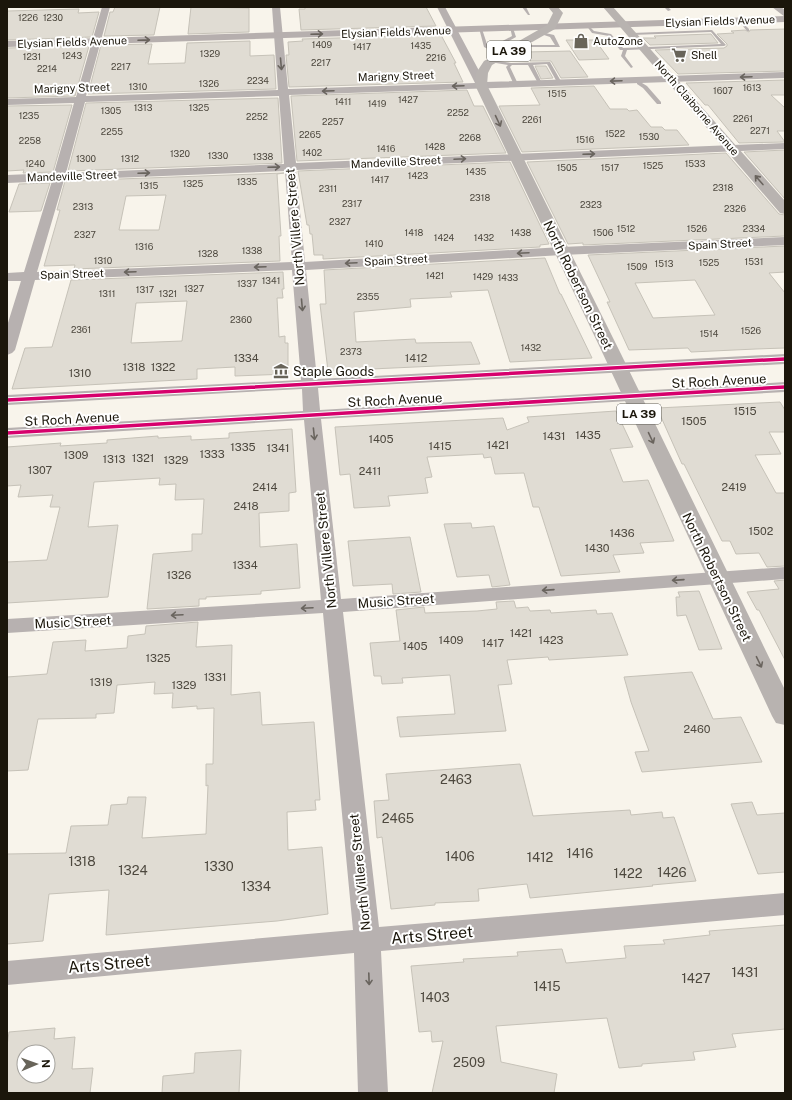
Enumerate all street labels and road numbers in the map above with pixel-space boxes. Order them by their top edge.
street label: Elysian Fields Avenue [665,13,775,29]
street label: Elysian Fields Avenue [341,24,451,40]
street label: Elysian Fields Avenue [17,34,127,50]
road number: LA 39 [487,41,531,61]
street label: North Claiborne Avenue [653,58,741,158]
street label: Marigny Street [358,69,434,83]
street label: Marigny Street [34,81,110,95]
street label: Mandeville Street [351,154,441,170]
street label: Mandeville Street [27,168,117,184]
street label: North Villere Street [282,168,308,286]
street label: North Robertson Street [540,218,616,352]
street label: Spain Street [688,236,752,252]
street label: Spain Street [364,252,428,268]
street label: Spain Street [40,267,104,281]
street label: St Roch Avenue [671,371,767,391]
street label: St Roch Avenue [347,390,443,410]
road number: LA 39 [617,404,661,424]
street label: St Roch Avenue [24,409,120,429]
street label: North Villere Street [312,491,340,609]
street label: North Robertson Street [679,510,755,644]
street label: Music Street [357,591,435,611]
street label: Music Street [34,612,112,632]
street label: North Villere Street [346,813,374,931]
street label: Arts Street [390,922,474,948]
street label: Arts Street [67,951,151,977]

